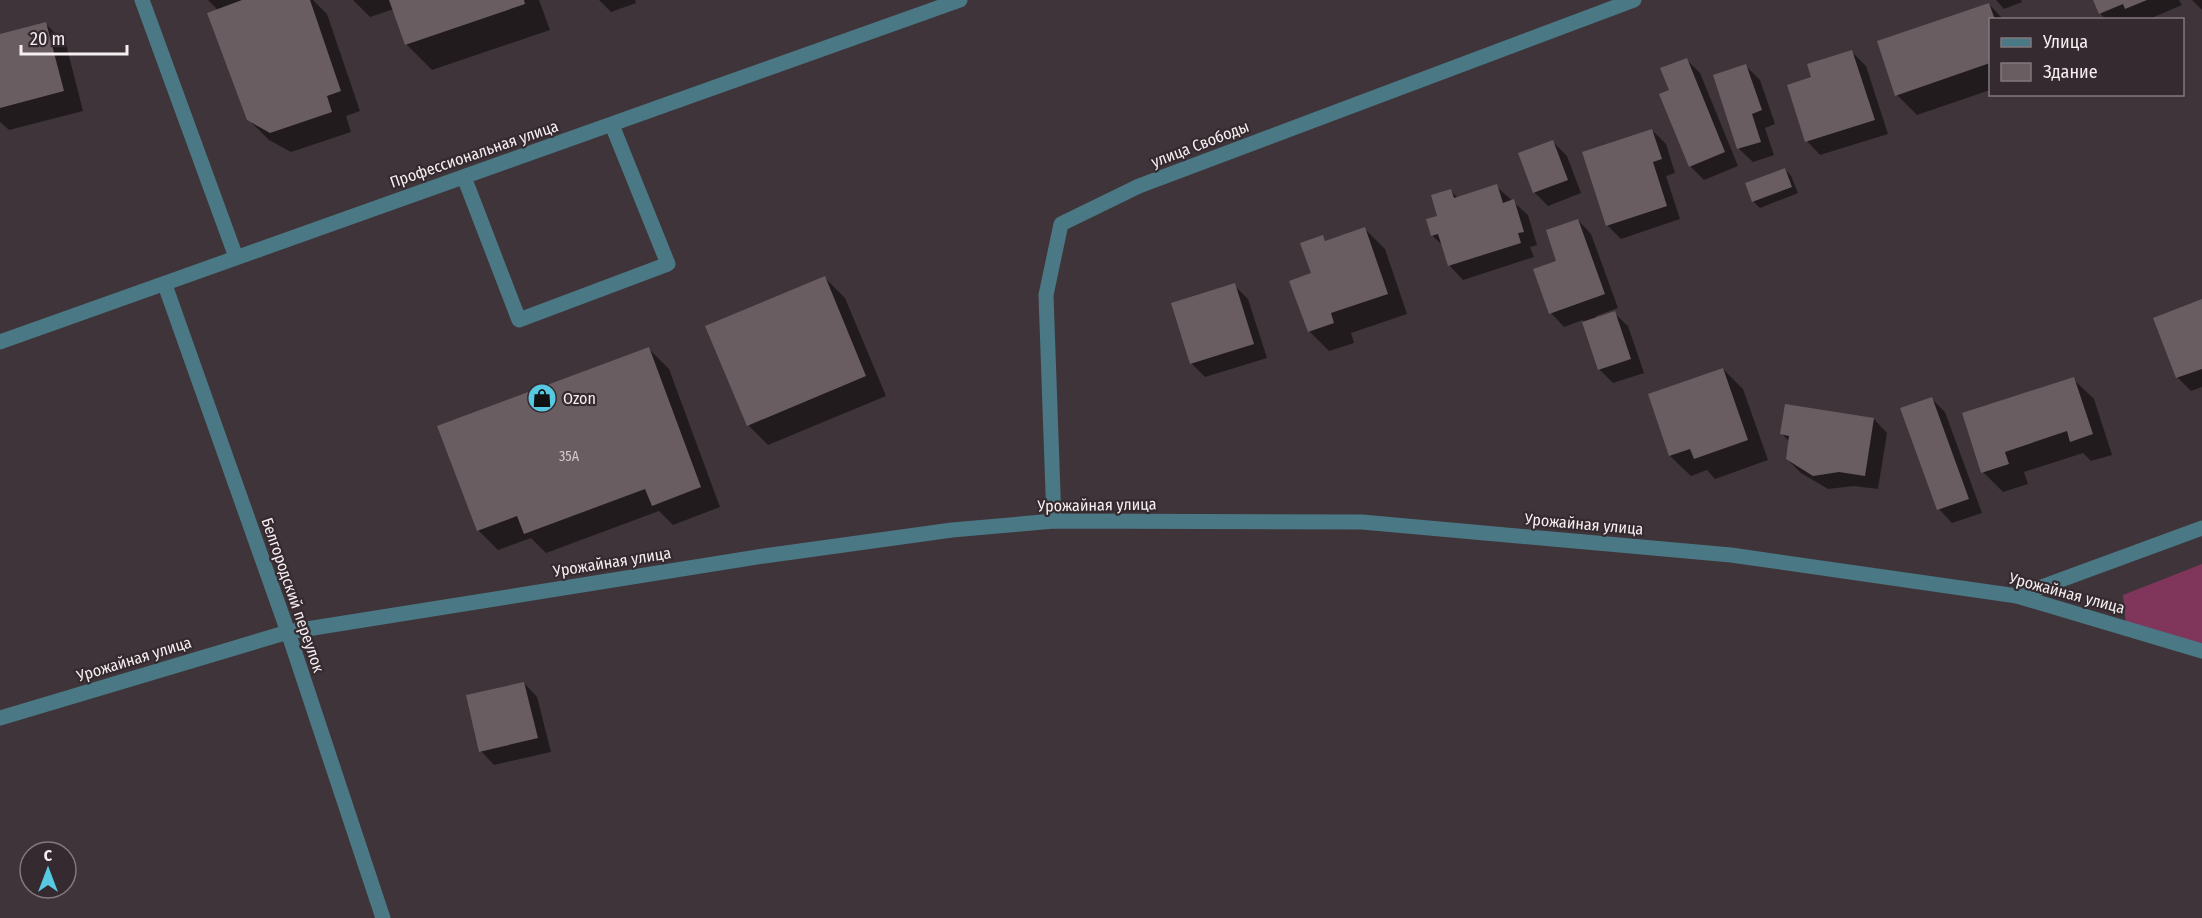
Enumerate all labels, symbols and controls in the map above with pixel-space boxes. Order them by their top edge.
scale bar [21,18,128,56]
legend [1989,18,2184,96]
text: 20 m [30,28,65,50]
text: Улица [2042,31,2088,53]
text: Здание [2043,61,2098,83]
street label: Профессиональная улица [387,116,561,192]
street label: улица Свободы [1148,117,1252,171]
shop icon: Ozon [526,382,558,414]
place label: Ozon [563,389,596,408]
house number: 35А [559,448,580,465]
street label: Урожайная улица [1036,494,1157,516]
street label: Урожайная улица [1523,509,1644,539]
street label: Белгородский переулок [258,515,329,675]
street label: Урожайная улица [551,543,672,581]
street label: Урожайная улица [2006,568,2127,618]
street label: Урожайная улица [73,632,194,686]
north arrow [18,840,78,900]
text: С [44,846,53,865]

